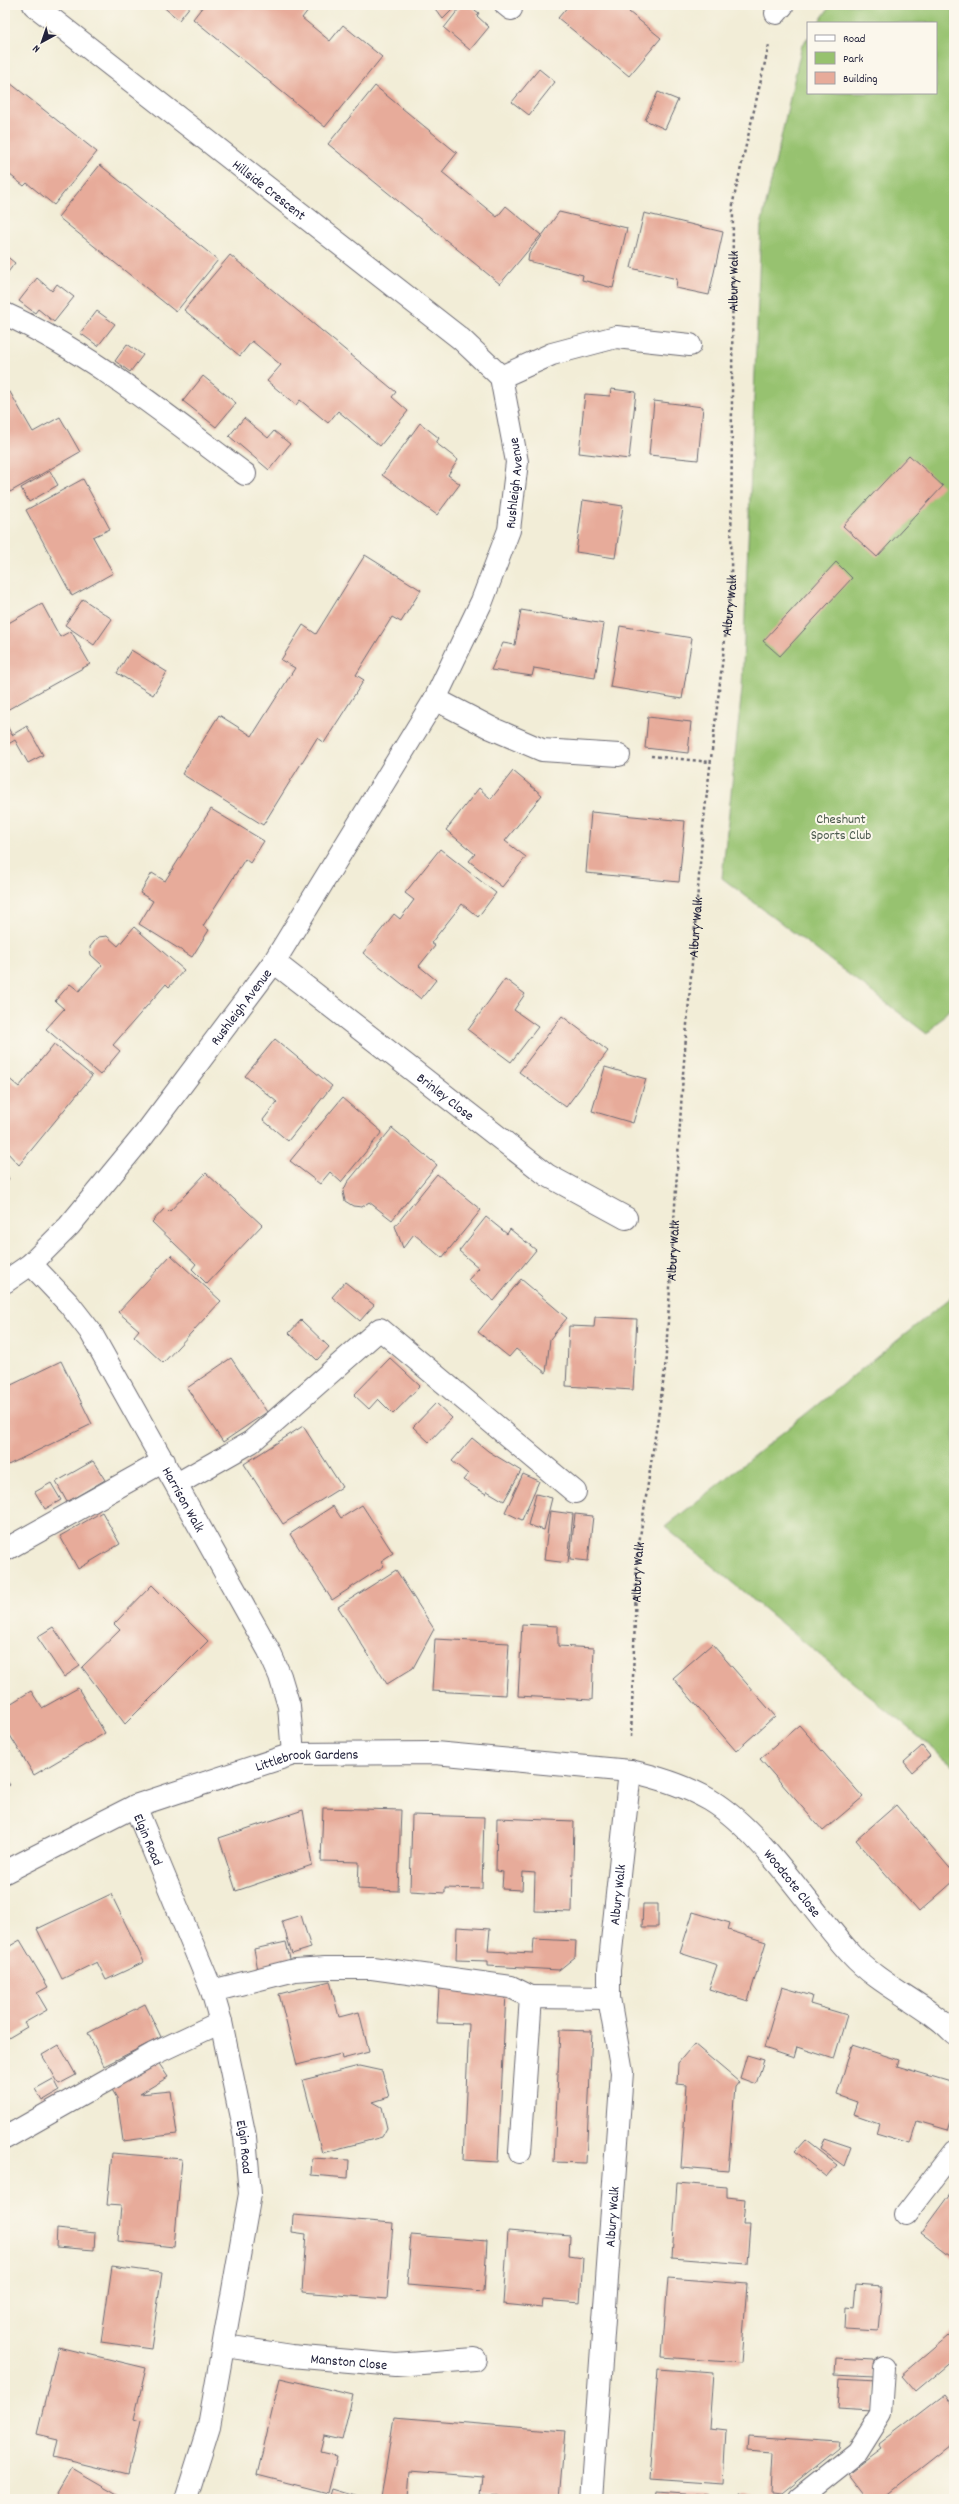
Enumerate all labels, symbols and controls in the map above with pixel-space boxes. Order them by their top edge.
north arrow [22,22,62,62]
legend [807,22,937,94]
text: Road [843,31,865,48]
text: N [29,40,44,56]
text: Park [843,51,864,68]
text: Building [843,71,878,88]
street label: Hillside Crescent [227,156,309,226]
street label: Albury Walk [724,250,745,312]
street label: Rushleigh Avenue [501,436,529,530]
street label: Albury Walk [718,574,743,637]
park label: Cheshunt Sports Club [811,810,871,846]
street label: Albury Walk [684,896,709,959]
street label: Rushleigh Avenue [207,965,278,1050]
street label: Brinley Close [412,1069,478,1126]
street label: Albury Walk [662,1219,686,1282]
street label: Harrison Walk [156,1464,209,1537]
street label: Albury Walk [627,1540,651,1603]
street label: Littlebrook Gardens [253,1746,358,1778]
street label: Elgin Road [127,1811,167,1869]
street label: Woodcote Close [758,1846,825,1922]
street label: Albury Walk [606,1863,632,1926]
street label: Elgin Road [230,2118,256,2175]
street label: Albury Walk [601,2186,626,2248]
street label: Manston Close [310,2350,388,2376]

